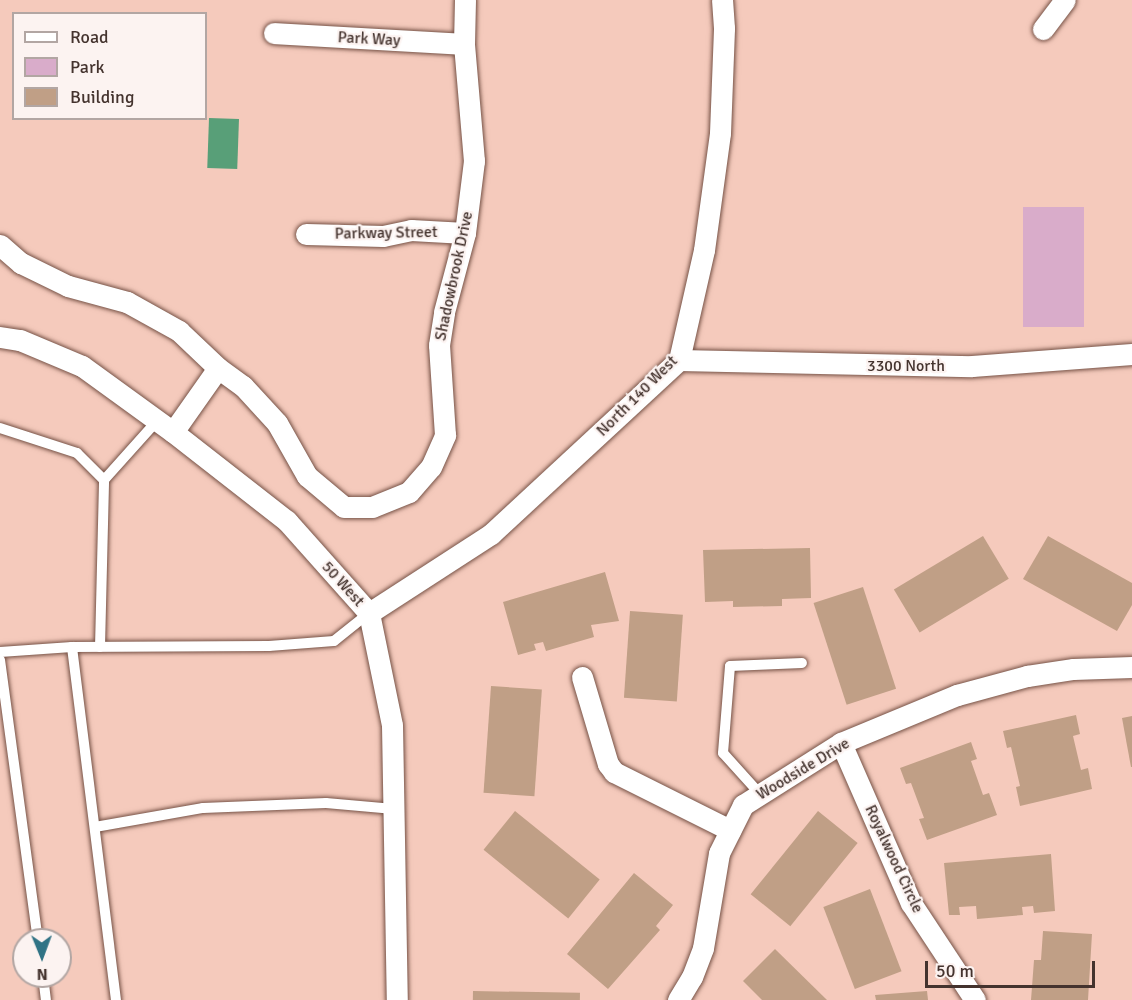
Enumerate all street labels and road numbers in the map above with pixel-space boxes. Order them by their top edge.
street label: Park Way [337,28,401,50]
street label: Shadowbrook Drive [431,210,477,342]
street label: Parkway Street [334,223,438,243]
street label: North 140 West [593,352,681,440]
street label: 3300 North [867,356,945,376]
street label: 50 West [318,557,368,611]
street label: Woodside Drive [753,734,853,804]
street label: Royalwood Circle [861,802,927,916]

